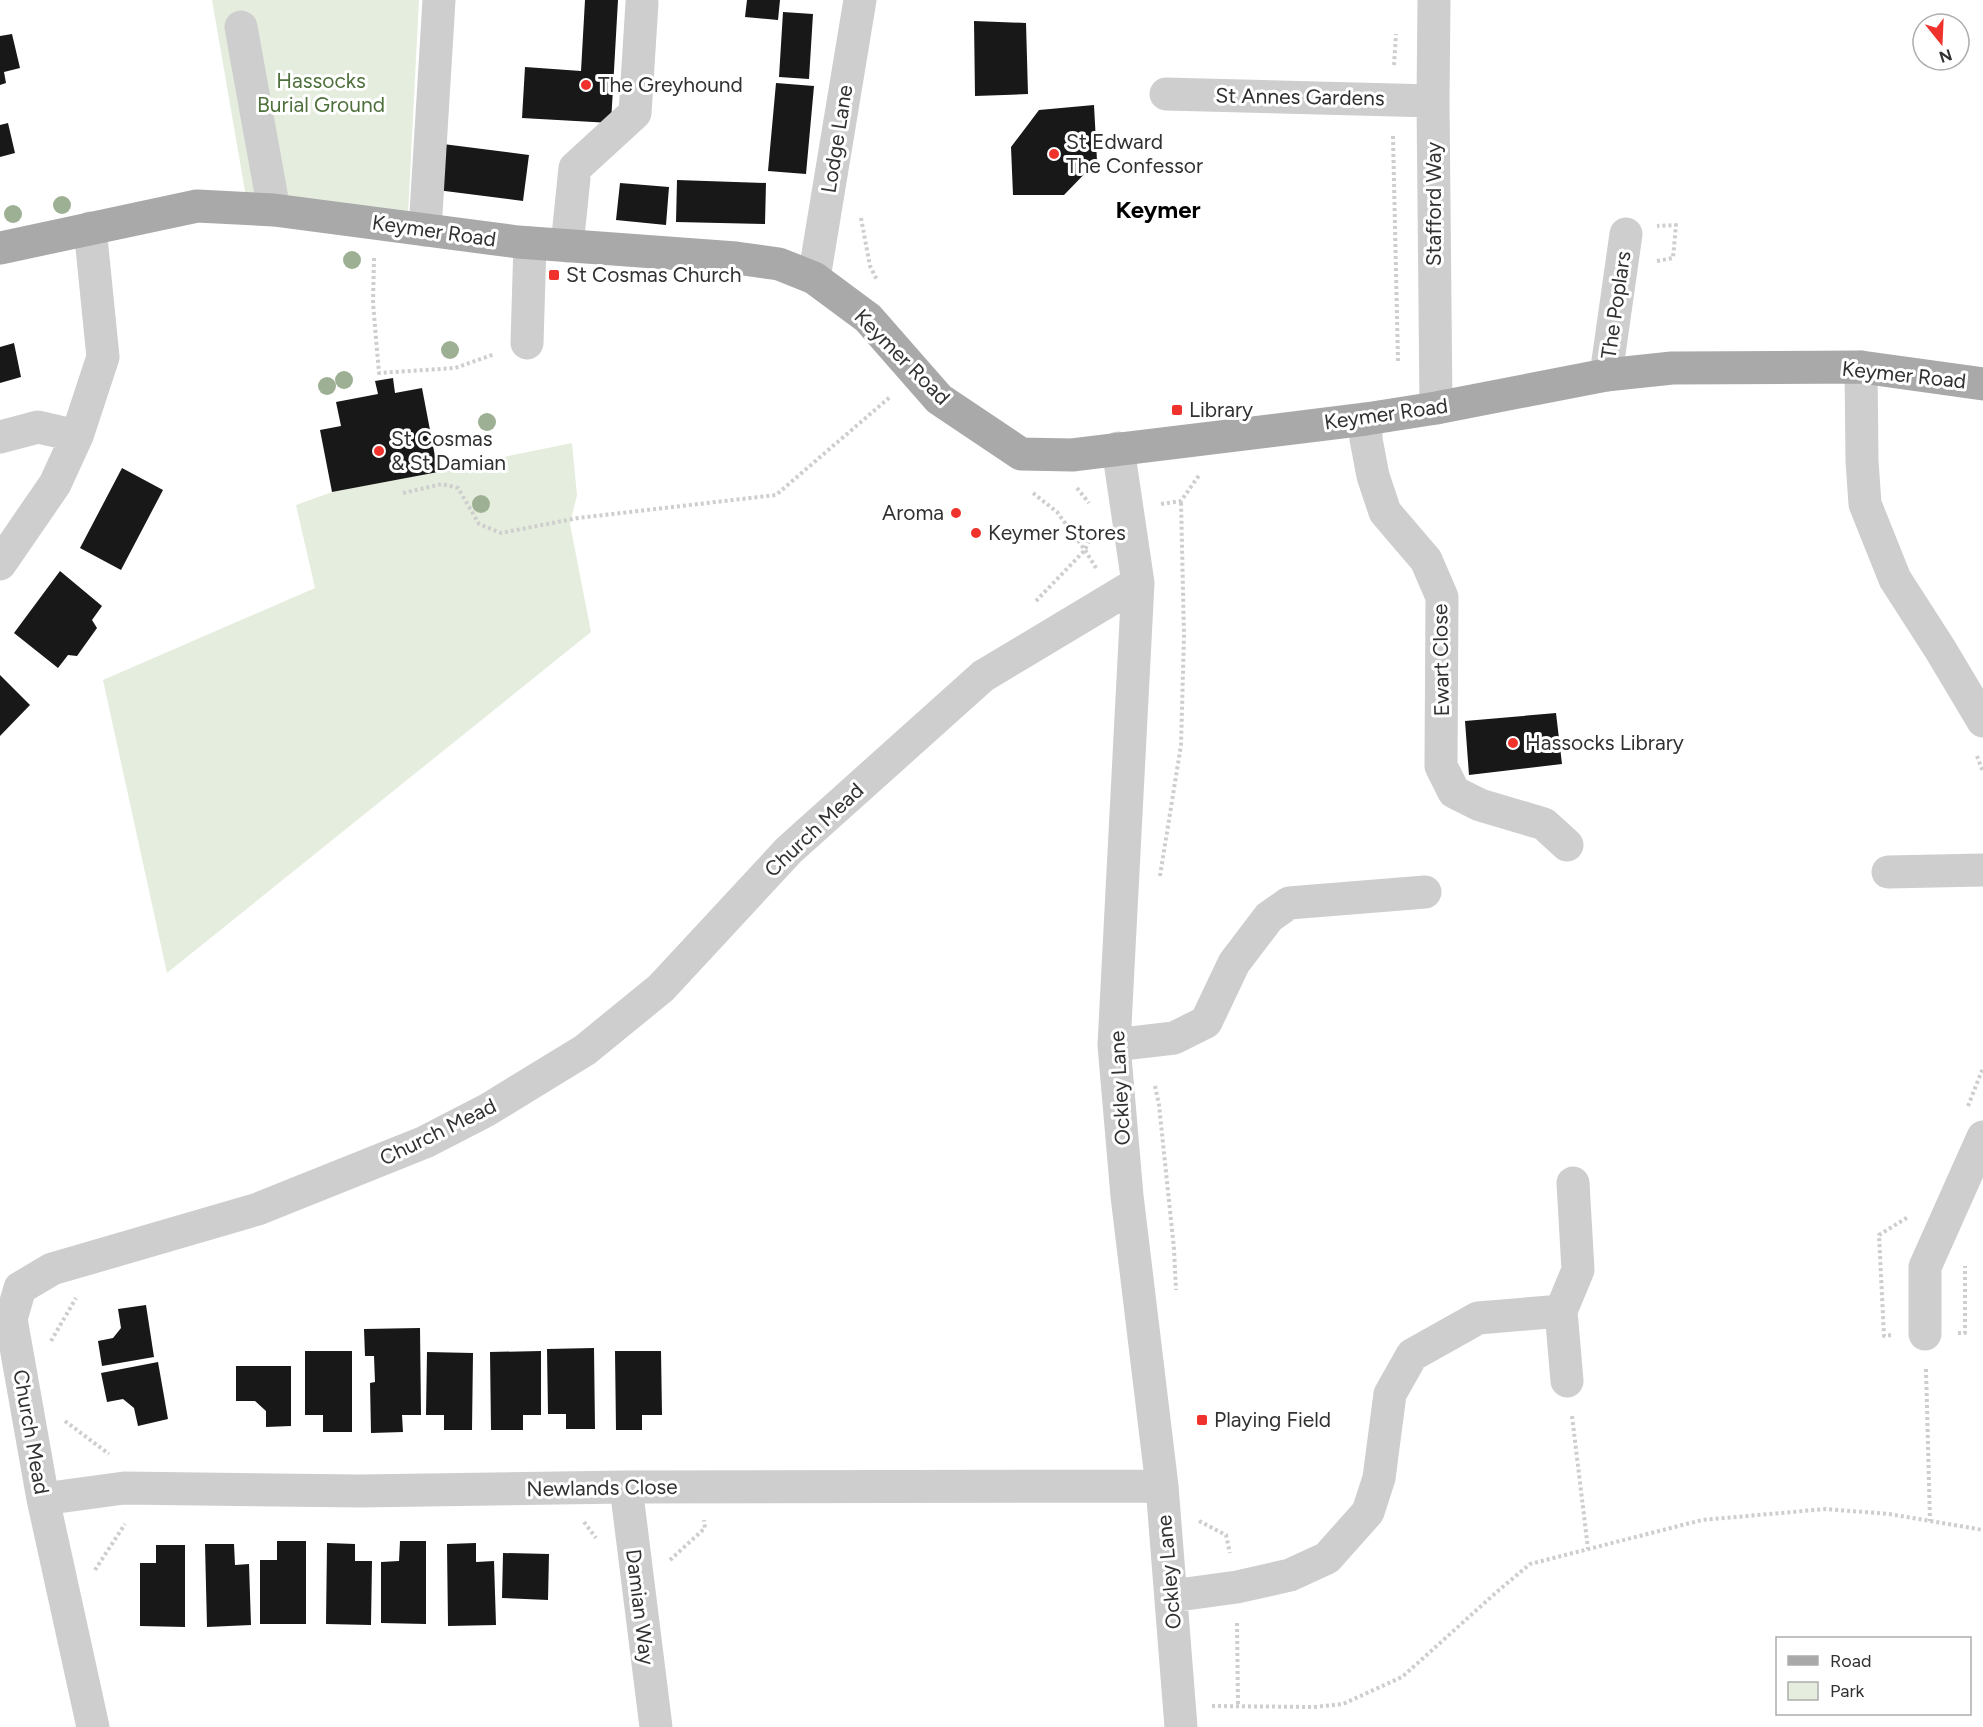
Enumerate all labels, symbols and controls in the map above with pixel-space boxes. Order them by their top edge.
north arrow [1911,12,1971,72]
text: N [1937,45,1954,67]
park label: Hassocks Burial Ground [257,68,385,117]
place label: The Greyhound [598,72,743,97]
marker: The Greyhound [579,78,593,92]
street label: Lodge Lane [816,83,857,195]
street label: St Annes Gardens [1215,83,1385,110]
place label: St Edward The Confessor [1066,129,1203,178]
street label: Stafford Way [1421,142,1446,266]
marker: St Edward The Confessor [1047,147,1061,161]
district label: Keymer [1115,195,1201,224]
street label: Keymer Road [371,209,498,252]
street label: The Poplars [1596,249,1635,361]
place label: St Cosmas Church [566,262,741,287]
marker: St Cosmas Church [547,268,561,282]
street label: Keymer Road [849,304,955,410]
street label: Keymer Road [1841,356,1967,393]
street label: Keymer Road [1322,392,1449,435]
place label: Library [1189,397,1253,422]
marker: Library [1170,403,1184,417]
place label: St Cosmas & St Damian [391,426,506,475]
marker: St Cosmas & St Damian [372,444,386,458]
place label: Aroma [882,500,944,525]
marker: Aroma [949,506,963,520]
place label: Keymer Stores [988,520,1126,545]
marker: Keymer Stores [969,526,983,540]
street label: Ewart Close [1427,603,1454,717]
place label: Hassocks Library [1525,730,1684,755]
marker: Hassocks Library [1506,736,1520,750]
street label: Church Mead [759,777,868,882]
street label: Ockley Lane [1104,1030,1135,1146]
street label: Church Mead [376,1093,500,1170]
street label: Church Mead [8,1368,55,1496]
place label: Playing Field [1214,1407,1331,1432]
marker: Playing Field [1195,1413,1209,1427]
street label: Newlands Close [526,1474,678,1501]
street label: Ockley Lane [1151,1514,1186,1630]
street label: Damian Way [621,1548,660,1666]
legend [1776,1637,1971,1715]
text: Road [1830,1650,1871,1672]
text: Park [1830,1680,1865,1702]

